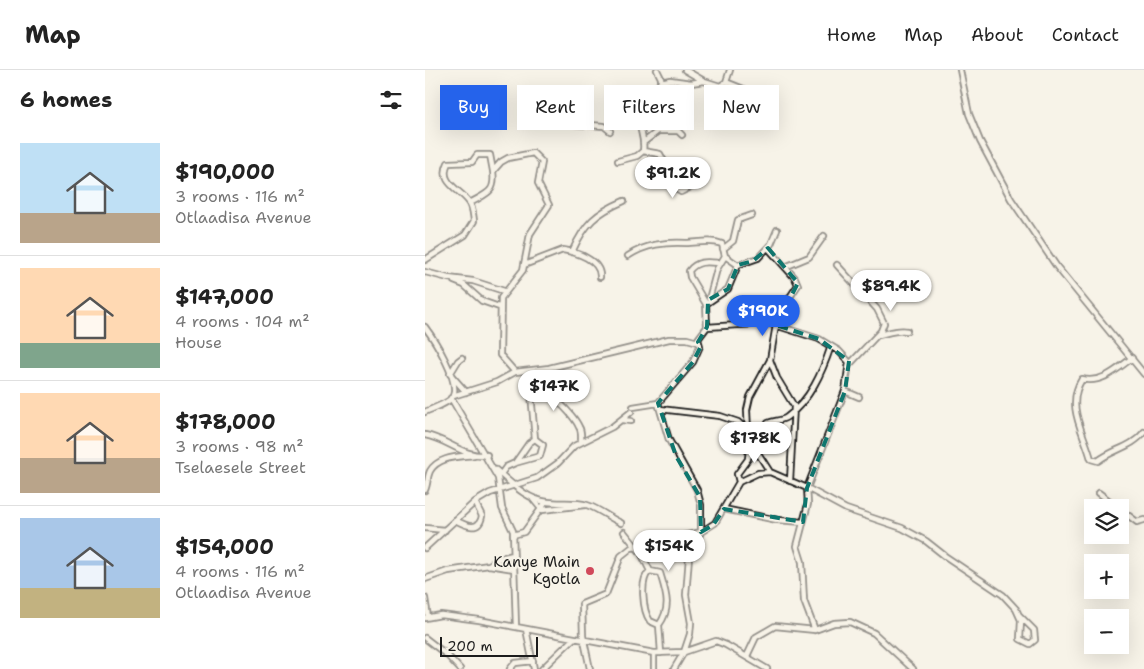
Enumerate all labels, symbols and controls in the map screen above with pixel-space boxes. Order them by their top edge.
text: Map [25,19,81,51]
text: Home [827,23,876,47]
text: Map [904,23,943,47]
text: About [971,23,1024,47]
text: Contact [1052,23,1119,47]
chip: Buy [440,85,507,130]
chip: Rent [517,85,594,130]
chip: Filters [604,85,694,130]
chip: New [704,85,779,130]
text: 6 homes [20,86,112,114]
icon: filters [377,86,405,114]
pin: $91.2K [632,156,714,199]
text: $190,000 [175,158,275,186]
text: $91.2K [646,162,700,183]
icon: home [60,163,120,223]
text: 3 rooms · 116 m² [175,186,305,207]
text: Otlaadisa Avenue [175,207,312,228]
pin: $89.4K [850,270,932,312]
text: $89.4K [862,275,920,296]
text: $147,000 [175,283,274,311]
icon: home [60,288,120,348]
pin: $190K [728,294,798,337]
text: $190K [738,300,788,321]
text: 4 rooms · 104 m² [175,311,310,332]
text: House [175,332,222,353]
pin: $147K [519,370,589,412]
text: $147K [529,375,579,396]
text: $178,000 [175,408,276,436]
icon: home [60,413,120,473]
pin: $178K [720,422,790,464]
text: $178K [730,427,780,448]
text: 3 rooms · 98 m² [175,436,304,457]
text: Tselaesele Street [175,457,306,478]
map controls [1084,499,1129,654]
button: layers [1084,499,1129,544]
pin: $154K [634,530,704,572]
text: $154,000 [175,533,274,561]
text: $154K [644,535,694,556]
icon: home [60,538,120,598]
place label: Kanye Main Kgotla [493,552,581,589]
button: + [1084,554,1129,599]
text: 4 rooms · 116 m² [175,561,305,582]
marker: Kanye Main Kgotla [584,565,596,577]
text: Otlaadisa Avenue [175,582,312,603]
button: − [1084,609,1129,654]
scale bar [440,634,537,657]
text: 200 m [447,637,493,655]

